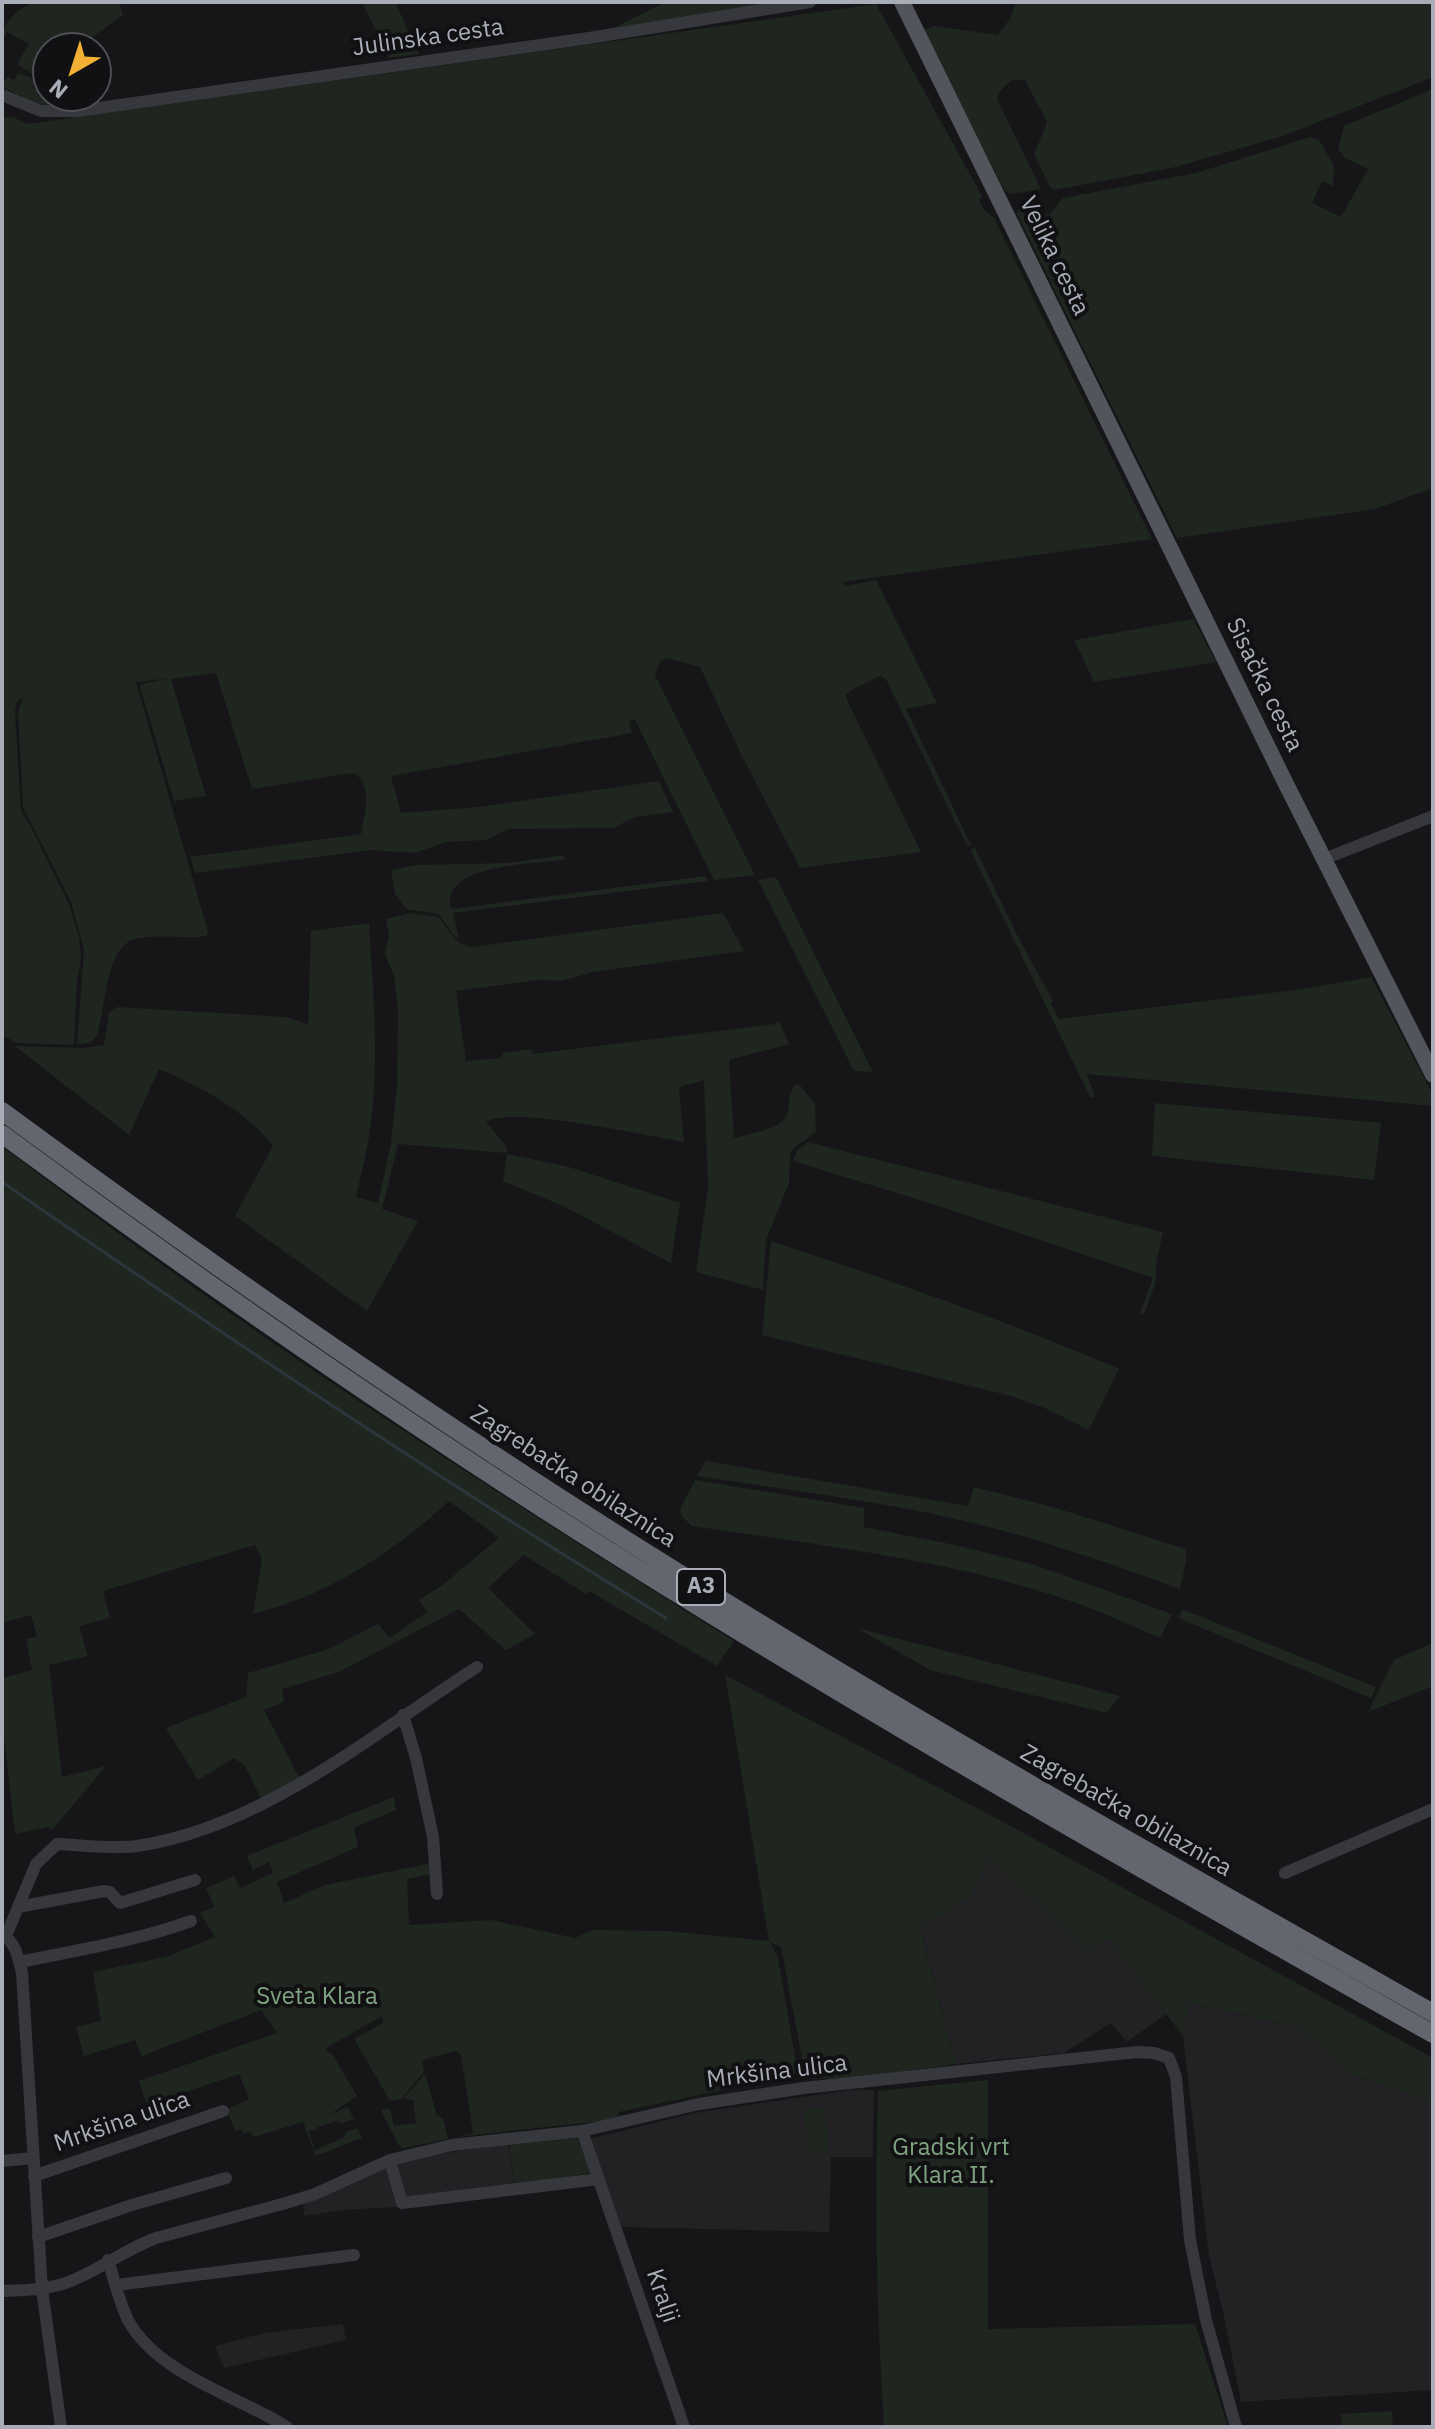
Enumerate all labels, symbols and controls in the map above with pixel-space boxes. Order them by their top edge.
street label: Julinska cesta [350,13,506,63]
north arrow [32,32,112,112]
text: N [43,73,73,106]
street label: Velika cesta [1013,192,1095,320]
street label: Sisačka cesta [1219,613,1309,757]
street label: Zagrebačka obilaznica [465,1400,681,1554]
road number: A3 [677,1569,725,1605]
street label: Zagrebačka obilaznica [1015,1739,1237,1883]
park label: Sveta Klara [256,1983,378,2011]
street label: Mrkšina ulica [705,2049,849,2095]
street label: Mrkšina ulica [50,2085,194,2159]
park label: Gradski vrt Klara II. [892,2134,1010,2190]
street label: Kralji [639,2265,685,2327]

